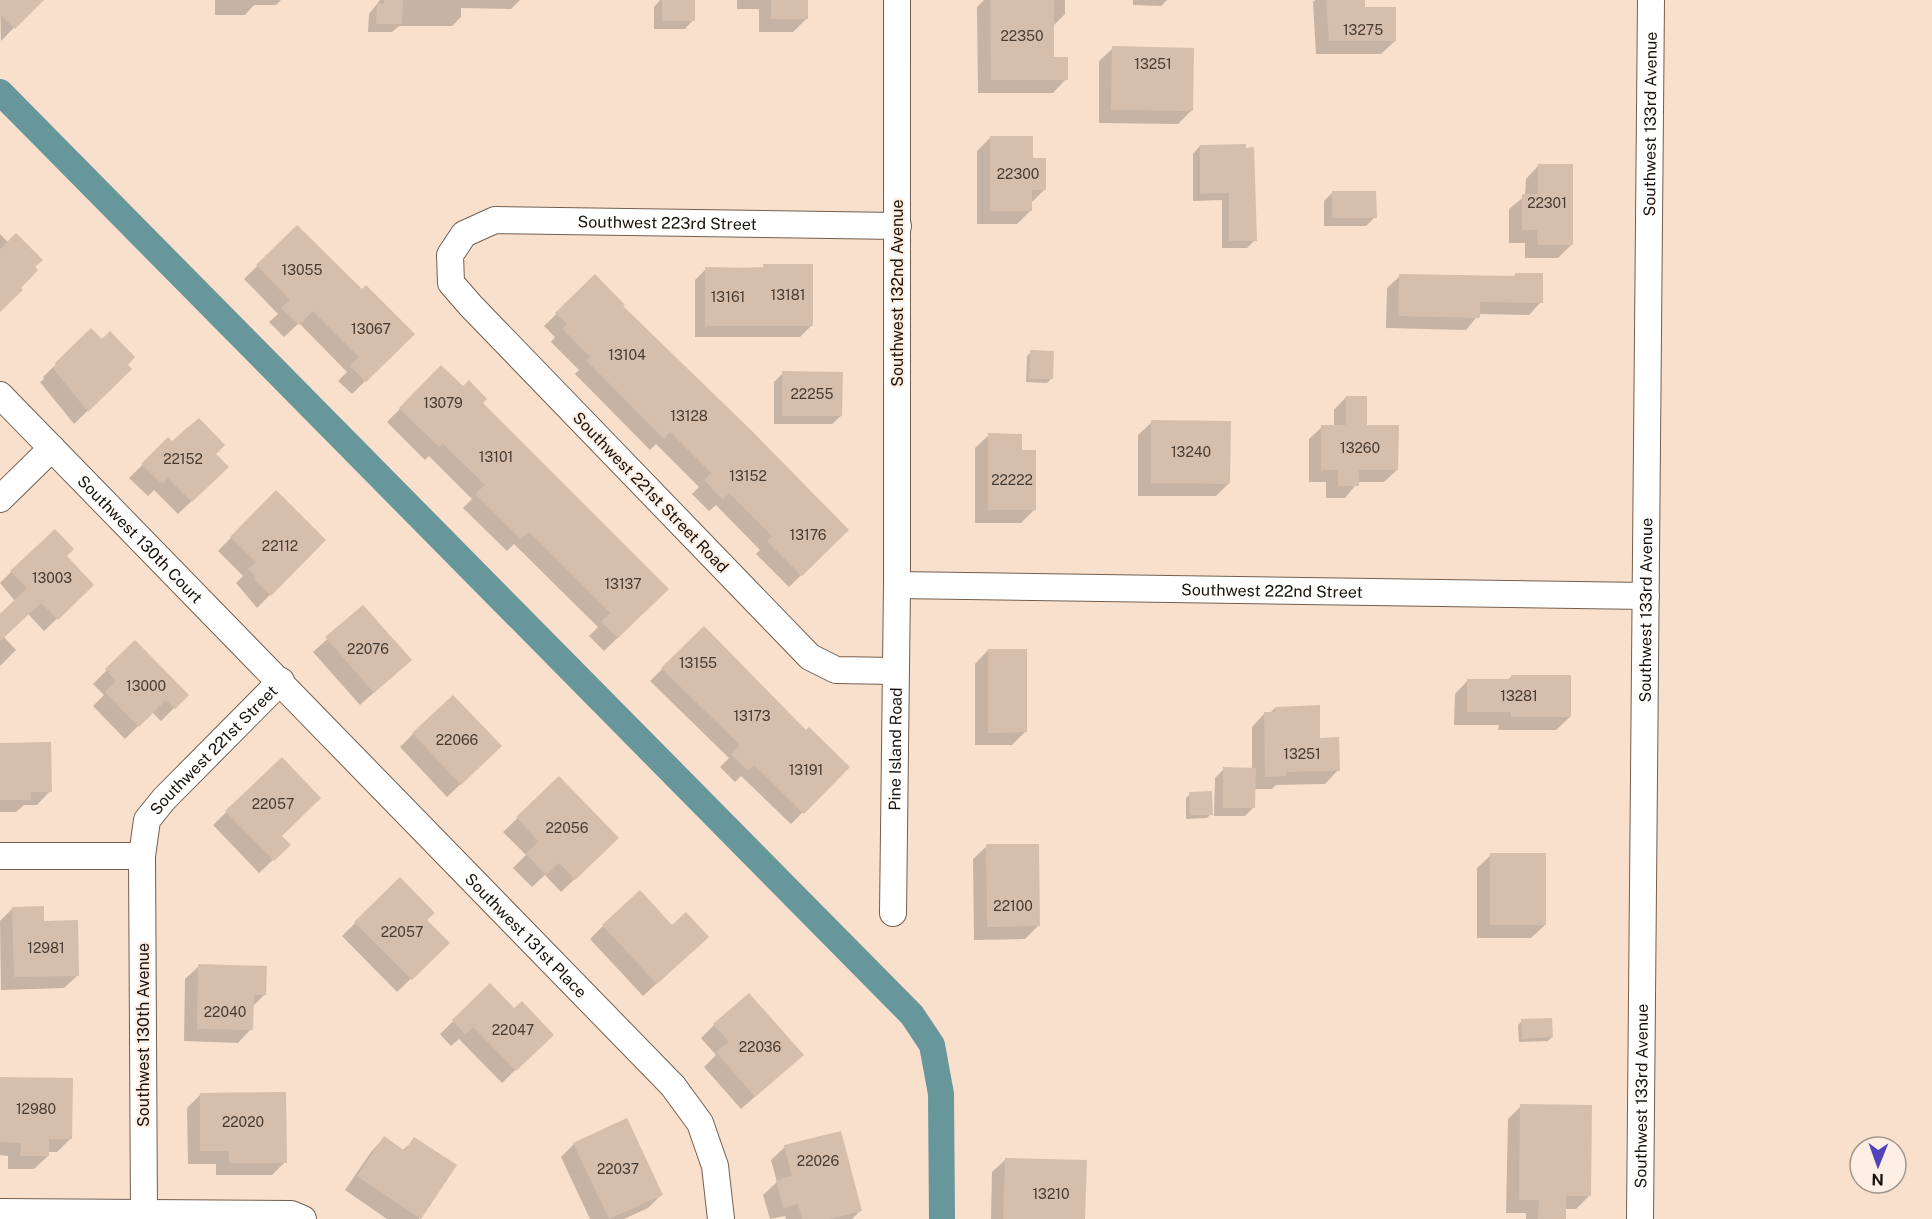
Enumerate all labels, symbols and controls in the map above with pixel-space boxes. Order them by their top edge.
house number: 13275 [1343,22,1383,38]
house number: 22350 [1000,28,1044,44]
street label: Southwest 133rd Avenue [1640,32,1661,217]
house number: 13251 [1134,56,1172,72]
house number: 22300 [997,166,1039,182]
house number: 22301 [1527,195,1567,211]
street label: Southwest 132nd Avenue [888,199,907,387]
street label: Southwest 223rd Street [577,212,757,234]
house number: 13055 [282,262,322,278]
house number: 13181 [771,287,805,303]
house number: 13161 [711,289,745,305]
house number: 13067 [351,321,391,337]
house number: 13104 [608,347,646,363]
house number: 22255 [791,386,834,402]
house number: 13079 [423,395,463,411]
street label: Southwest 221st Street Road [569,408,732,577]
house number: 13128 [670,408,708,424]
house number: 13260 [1340,440,1380,456]
house number: 13240 [1171,444,1211,460]
house number: 13101 [479,449,513,465]
house number: 22152 [163,451,203,467]
house number: 13152 [729,468,767,484]
street label: Southwest 130th Court [73,471,206,607]
house number: 22222 [991,472,1033,488]
street label: Southwest 133rd Avenue [1636,518,1656,703]
house number: 13176 [789,527,827,543]
house number: 22112 [262,538,298,554]
house number: 13003 [32,570,72,586]
house number: 13137 [604,576,642,592]
street label: Southwest 222nd Street [1181,580,1363,602]
house number: 22076 [347,641,389,657]
house number: 13155 [679,655,717,671]
house number: 13000 [126,678,166,694]
street label: Southwest 221st Street [146,681,281,819]
street label: Pine Island Road [885,687,906,811]
house number: 13281 [1500,688,1538,704]
house number: 13173 [733,708,771,724]
house number: 22066 [436,732,479,748]
house number: 13251 [1283,746,1321,762]
house number: 13191 [789,762,823,778]
house number: 22057 [252,796,294,812]
house number: 22056 [546,820,589,836]
street label: Southwest 131st Place [461,869,591,1002]
house number: 22100 [993,898,1033,914]
house number: 22057 [381,924,423,940]
house number: 12981 [27,940,65,956]
street label: Southwest 130th Avenue [134,943,153,1127]
house number: 22040 [204,1004,246,1020]
street label: Southwest 133rd Avenue [1631,1004,1652,1189]
house number: 22047 [492,1022,534,1038]
house number: 22036 [739,1039,782,1055]
house number: 12980 [16,1101,56,1117]
house number: 22020 [222,1114,264,1130]
north arrow [1848,1135,1908,1195]
house number: 22026 [797,1153,839,1169]
house number: 22037 [597,1161,639,1177]
text: N [1871,1170,1884,1189]
house number: 13210 [1032,1186,1070,1202]

